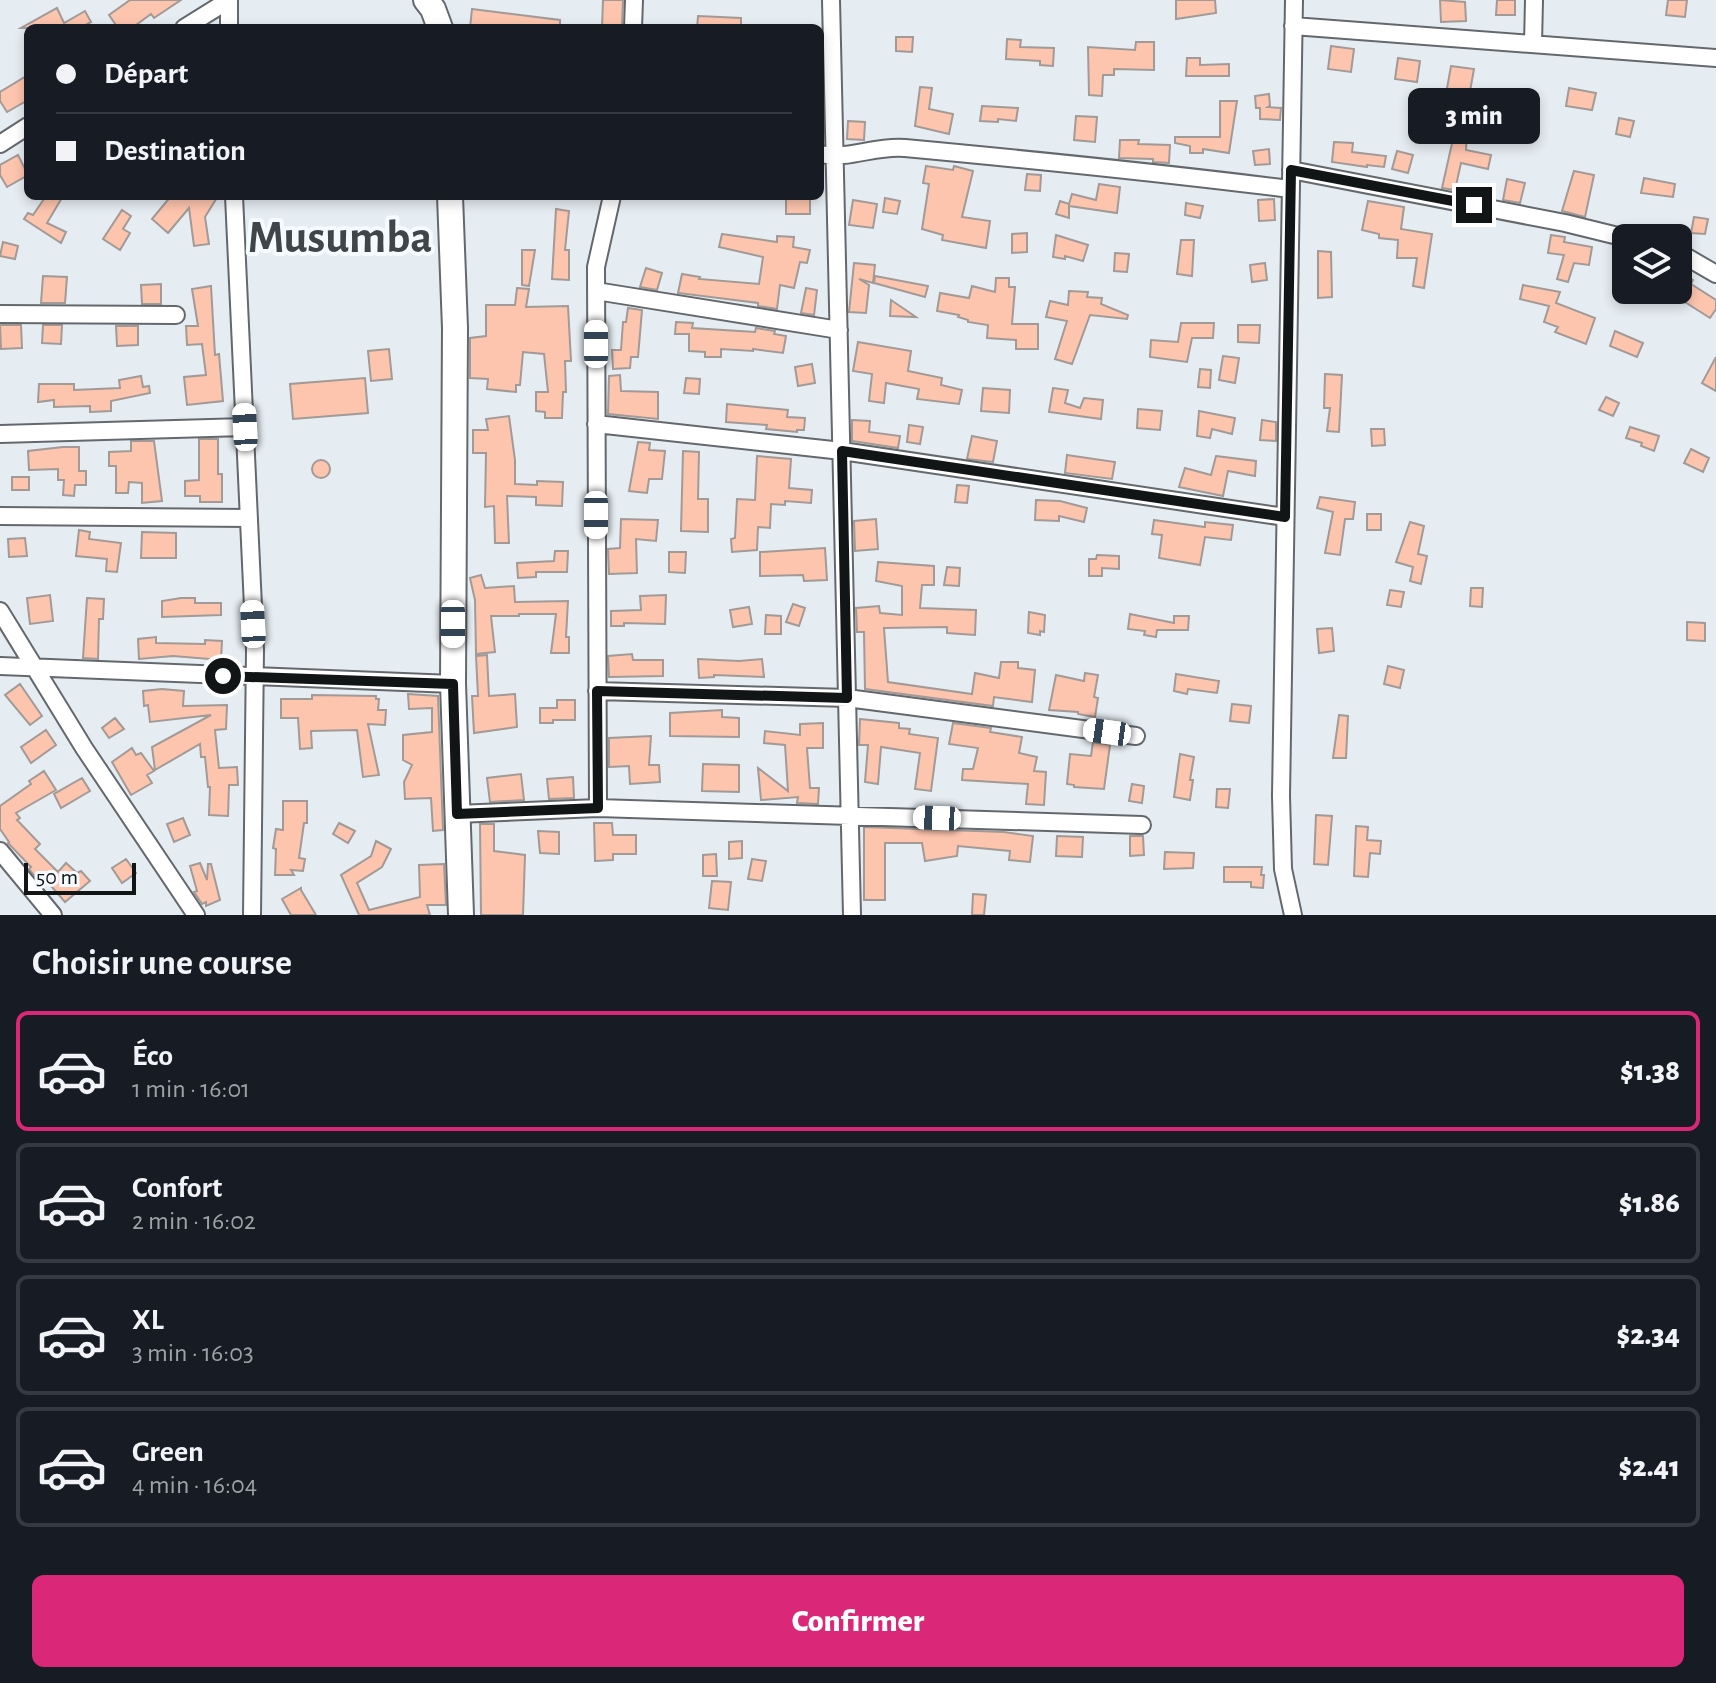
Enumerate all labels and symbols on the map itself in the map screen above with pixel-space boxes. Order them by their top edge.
callout: 3 min [1408,89,1540,145]
route end [1456,187,1492,223]
district label: Musumba [248,215,432,261]
car [584,320,608,368]
car [232,402,258,452]
car [584,491,608,539]
car [240,599,266,649]
car [441,600,465,648]
route start [205,658,241,694]
car [1082,717,1132,747]
car [913,805,961,831]
scale bar [24,859,136,895]

